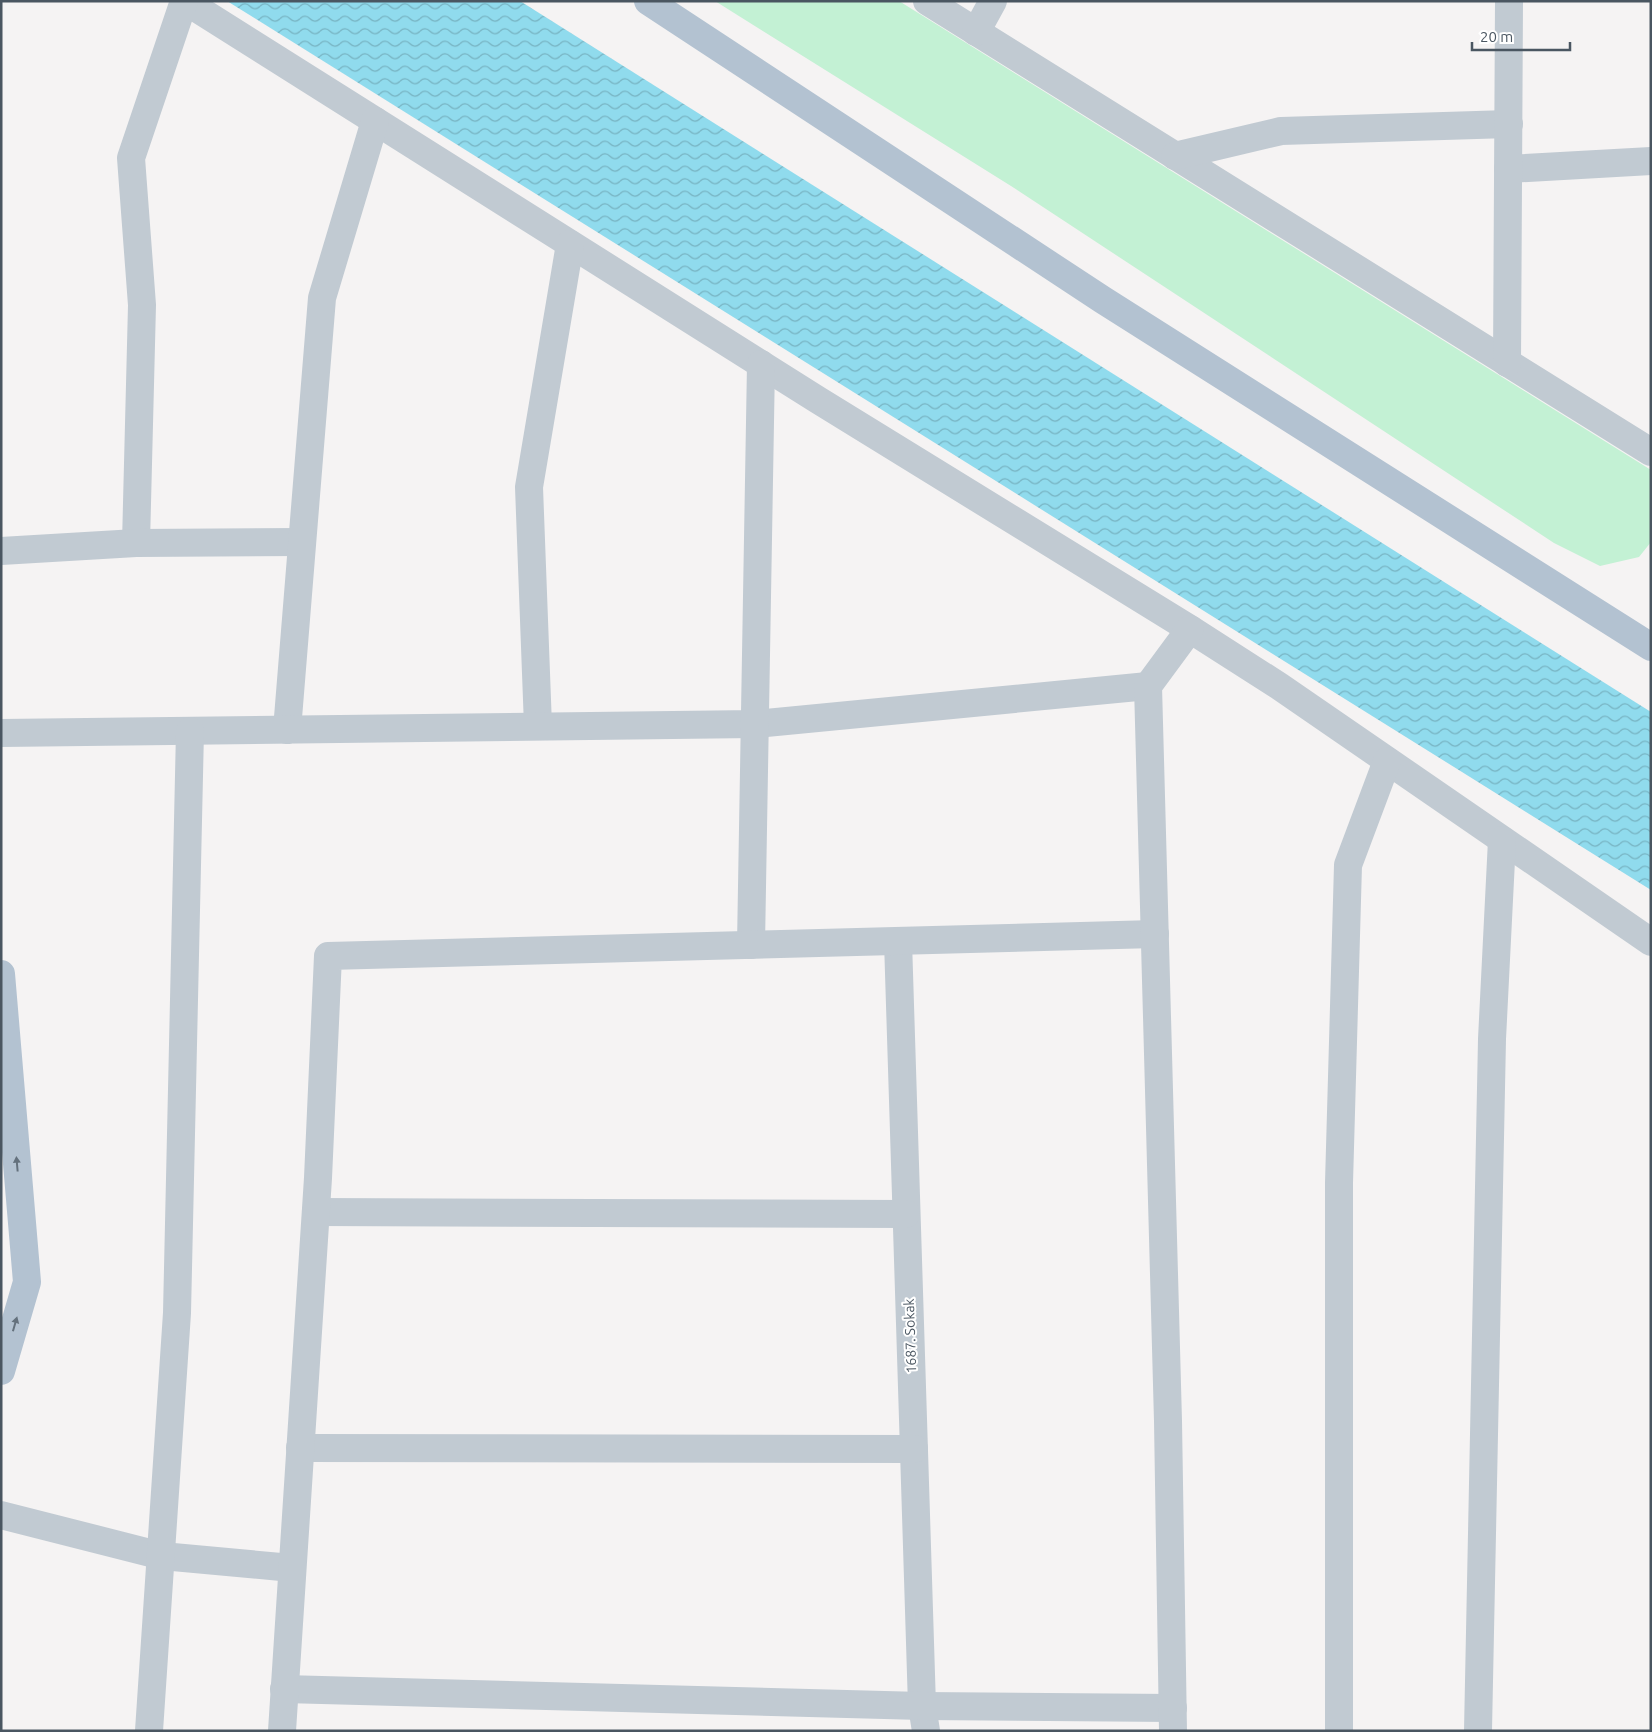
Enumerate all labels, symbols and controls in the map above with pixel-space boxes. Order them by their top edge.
scale bar [1472,20,1570,52]
text: 20 m [1480,28,1513,45]
one-way arrow [13,1155,21,1171]
street label: 1687. Sokak [901,1298,919,1374]
one-way arrow [11,1316,19,1331]

